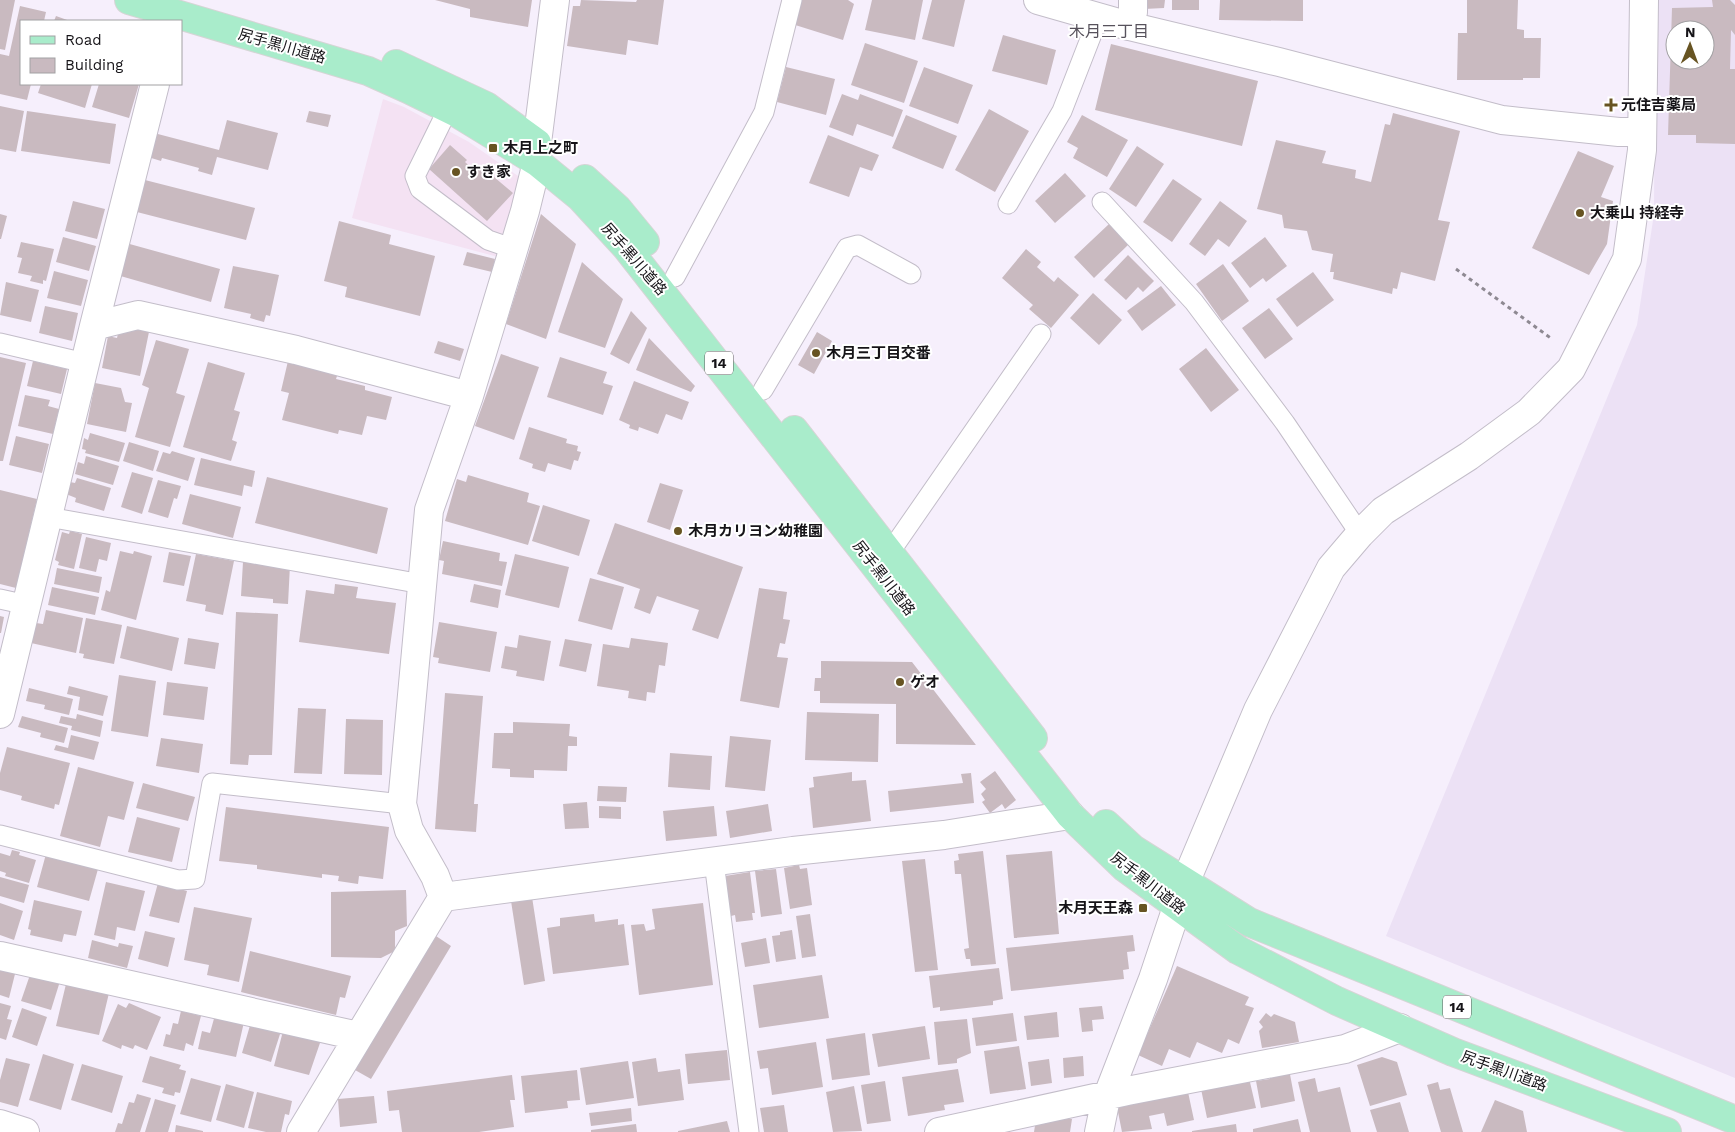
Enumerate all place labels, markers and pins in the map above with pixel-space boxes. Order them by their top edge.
place label: 元住吉薬局 [1621,96,1696,114]
marker: 元住吉薬局 [1605,99,1617,111]
place label: 木月上之町 [503,139,578,157]
marker: 木月上之町 [487,142,499,154]
place label: すき家 [466,163,511,181]
marker: すき家 [450,166,462,178]
place label: 大乗山 持経寺 [1590,204,1684,222]
marker: 大乗山 持経寺 [1574,207,1586,219]
place label: 木月三丁目交番 [826,344,931,362]
marker: 木月三丁目交番 [810,347,822,359]
place label: 木月カリヨン幼稚園 [688,522,823,540]
marker: 木月カリヨン幼稚園 [672,525,684,537]
place label: ゲオ [910,673,940,691]
marker: ゲオ [894,676,906,688]
place label: 木月天王森 [1058,899,1133,917]
marker: 木月天王森 [1137,902,1149,914]

